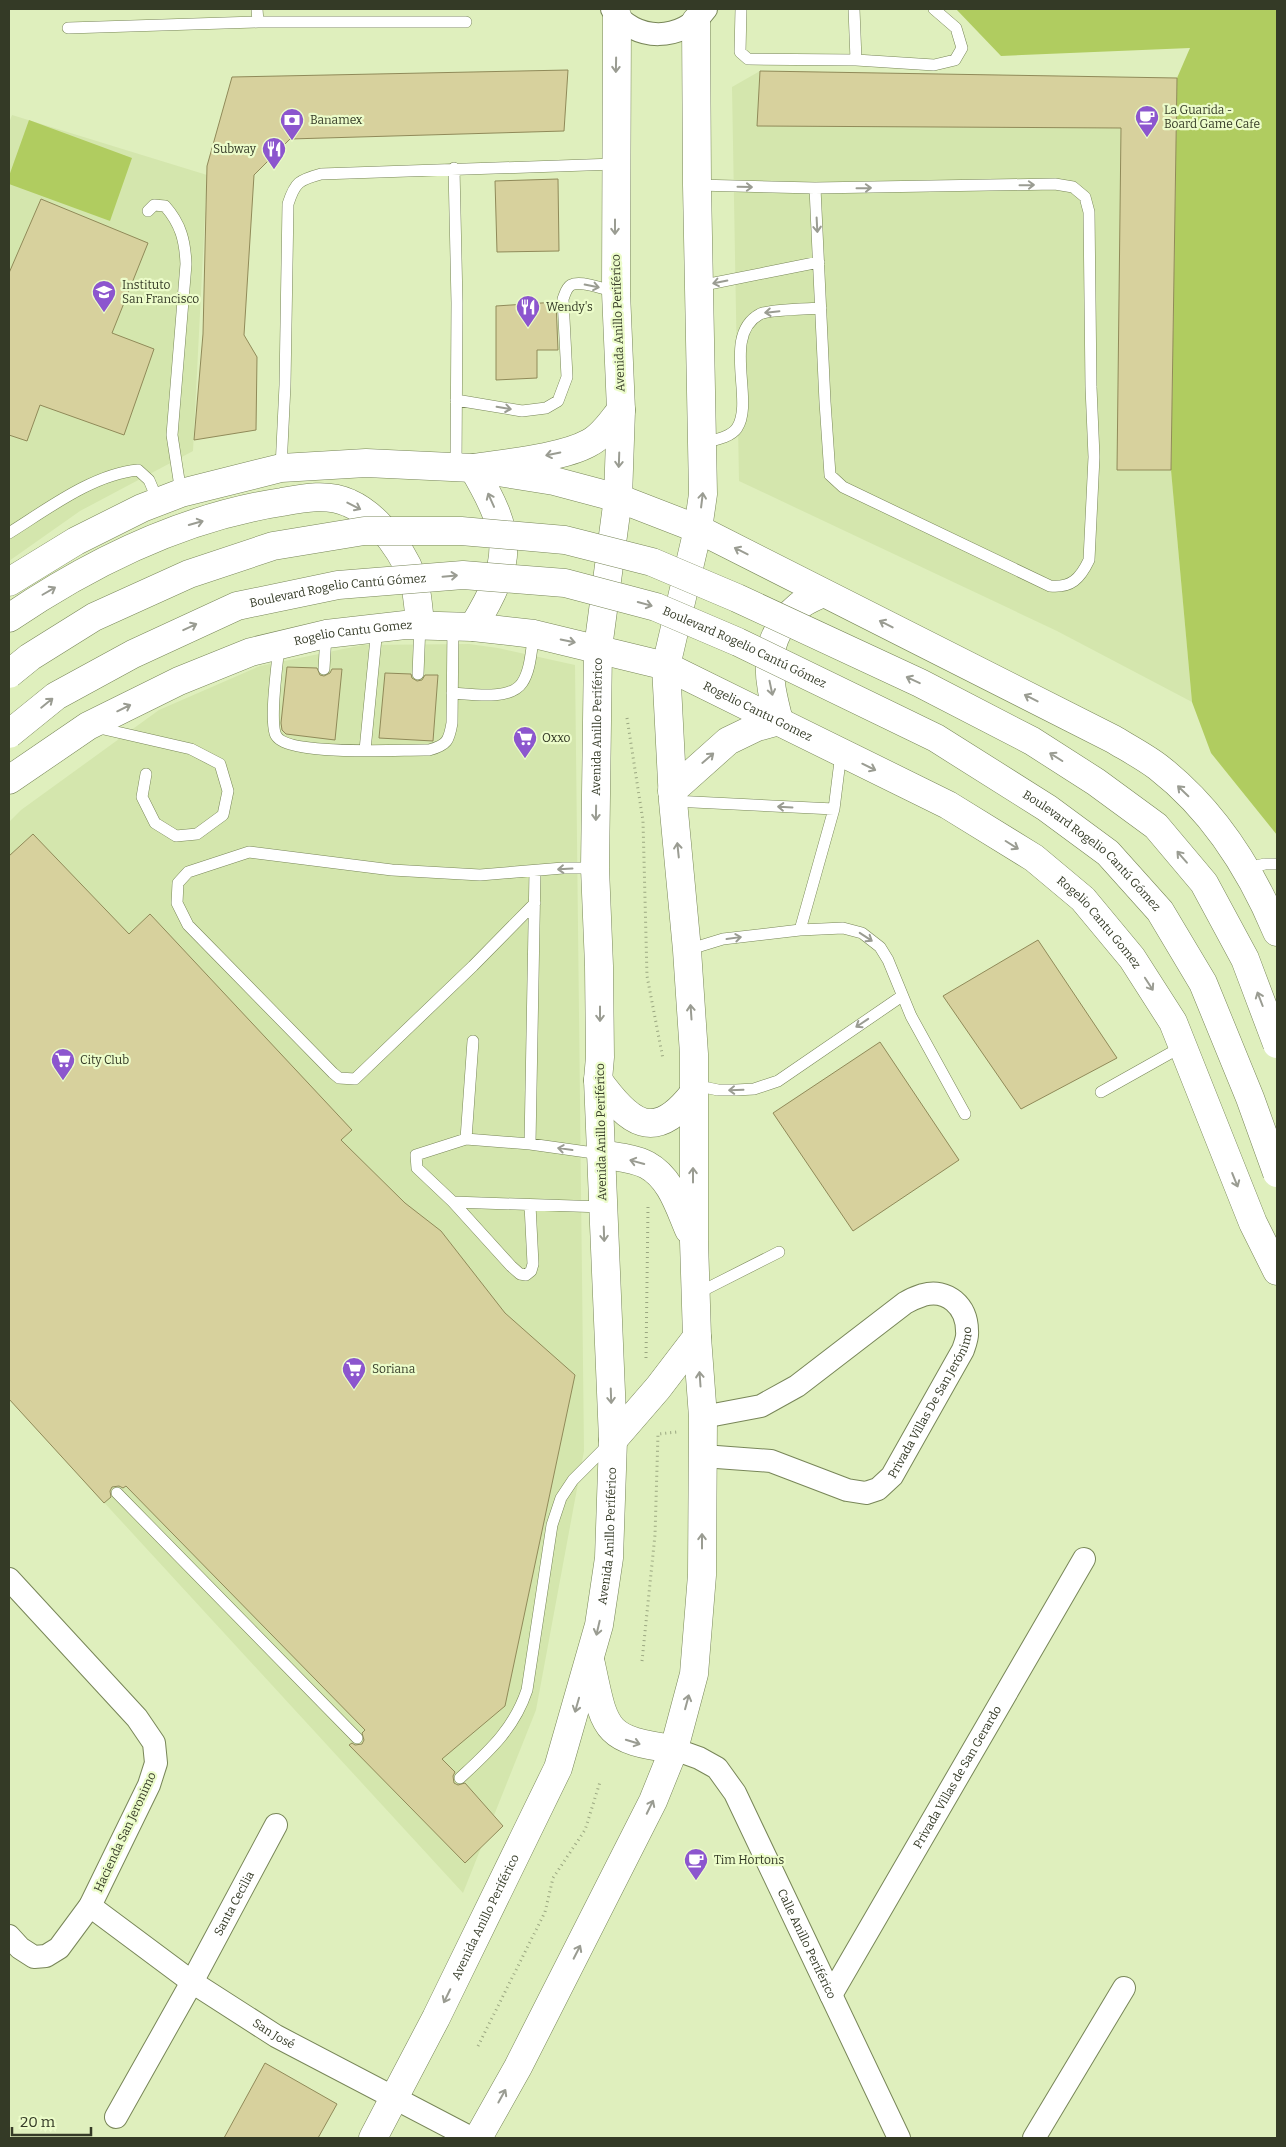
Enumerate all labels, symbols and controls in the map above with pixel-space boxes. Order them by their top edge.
one-way arrow [612,57,621,73]
place label: La Guarida - Board Game Cafe [1164,103,1260,131]
cafe icon: La Guarida - Board Game Cafe [1134,104,1160,138]
bank icon: Banamex [279,107,305,141]
place label: Banamex [310,113,363,127]
restaurant icon: Subway [261,136,287,170]
place label: Subway [213,142,257,156]
one-way arrow [1018,180,1034,190]
one-way arrow [737,182,753,191]
one-way arrow [856,183,872,192]
one-way arrow [813,217,822,233]
one-way arrow [611,219,620,235]
street label: Avenida Anillo Periférico [609,254,627,392]
place label: Instituto San Francisco [122,278,199,306]
one-way arrow [712,278,728,287]
school or university icon: Instituto San Francisco [91,279,117,313]
one-way arrow [583,281,599,291]
restaurant icon: Wendy's [515,294,541,328]
place label: Wendy's [546,300,593,314]
one-way arrow [765,307,781,316]
one-way arrow [496,403,512,413]
one-way arrow [546,450,562,459]
one-way arrow [615,452,624,468]
one-way arrow [697,492,707,508]
one-way arrow [485,493,495,508]
one-way arrow [347,501,362,511]
one-way arrow [188,517,204,527]
one-way arrow [733,546,748,556]
street label: Boulevard Rogelio Cantú Gómez [248,571,427,610]
one-way arrow [442,571,458,581]
one-way arrow [42,586,56,596]
one-way arrow [636,600,652,609]
street label: Boulevard Rogelio Cantú Gómez [661,604,829,691]
street label: Rogelio Cantu Gomez [293,618,413,648]
one-way arrow [878,619,893,629]
one-way arrow [182,622,197,632]
one-way arrow [560,637,576,647]
street label: Avenida Anillo Periférico [589,658,605,796]
one-way arrow [906,674,921,684]
street label: Rogelio Cantu Gomez [701,679,815,744]
one-way arrow [767,679,776,695]
one-way arrow [1023,693,1038,703]
one-way arrow [40,698,53,709]
one-way arrow [116,703,131,712]
supermarket icon: Oxxo [512,725,538,759]
place label: Oxxo [542,731,570,745]
one-way arrow [1050,751,1064,761]
one-way arrow [702,752,715,764]
one-way arrow [861,763,876,772]
one-way arrow [1177,785,1190,797]
street label: Boulevard Rogelio Cantú Gómez [1020,787,1164,914]
one-way arrow [778,802,794,812]
one-way arrow [591,805,601,821]
one-way arrow [1004,840,1018,850]
one-way arrow [673,843,683,859]
one-way arrow [1177,851,1188,864]
one-way arrow [558,864,574,873]
street label: Rogelio Cantu Gomez [1054,873,1144,971]
one-way arrow [726,933,742,943]
one-way arrow [859,933,873,943]
one-way arrow [1143,977,1154,991]
one-way arrow [1255,992,1264,1007]
one-way arrow [687,1004,696,1020]
one-way arrow [595,1006,605,1022]
one-way arrow [855,1018,869,1028]
supermarket icon: City Club [50,1047,76,1081]
place label: City Club [80,1053,129,1067]
street label: Avenida Anillo Periférico [593,1063,609,1201]
one-way arrow [728,1085,744,1095]
one-way arrow [558,1144,574,1154]
one-way arrow [630,1157,646,1166]
one-way arrow [688,1167,698,1183]
one-way arrow [1232,1172,1241,1187]
one-way arrow [600,1226,609,1242]
street label: Privada Villas De San Jerónimo [885,1327,975,1481]
supermarket icon: Soriana [341,1356,367,1390]
place label: Soriana [372,1362,416,1376]
one-way arrow [696,1371,705,1387]
one-way arrow [607,1388,616,1404]
street label: Avenida Anillo Periférico [595,1467,619,1606]
one-way arrow [697,1533,707,1550]
one-way arrow [593,1619,602,1635]
one-way arrow [682,1695,692,1711]
one-way arrow [571,1696,581,1712]
street label: Privada Villas de San Gerardo [911,1703,1004,1851]
one-way arrow [625,1737,641,1747]
street label: Hacienda San Jeronimo [91,1770,159,1894]
one-way arrow [646,1800,655,1815]
cafe icon: Tim Hortons [683,1847,709,1881]
street label: Avenida Anillo Periférico [449,1852,522,1982]
place label: Tim Hortons [714,1853,784,1867]
street label: Santa Cecilia [211,1868,257,1938]
street label: Calle Anillo Periférico [775,1887,839,2001]
one-way arrow [572,1944,582,1959]
one-way arrow [442,1988,451,2003]
street label: San José [250,2016,297,2052]
one-way arrow [497,2089,507,2103]
scale bar [12,2104,91,2136]
text: 20 m [20,2113,56,2131]

